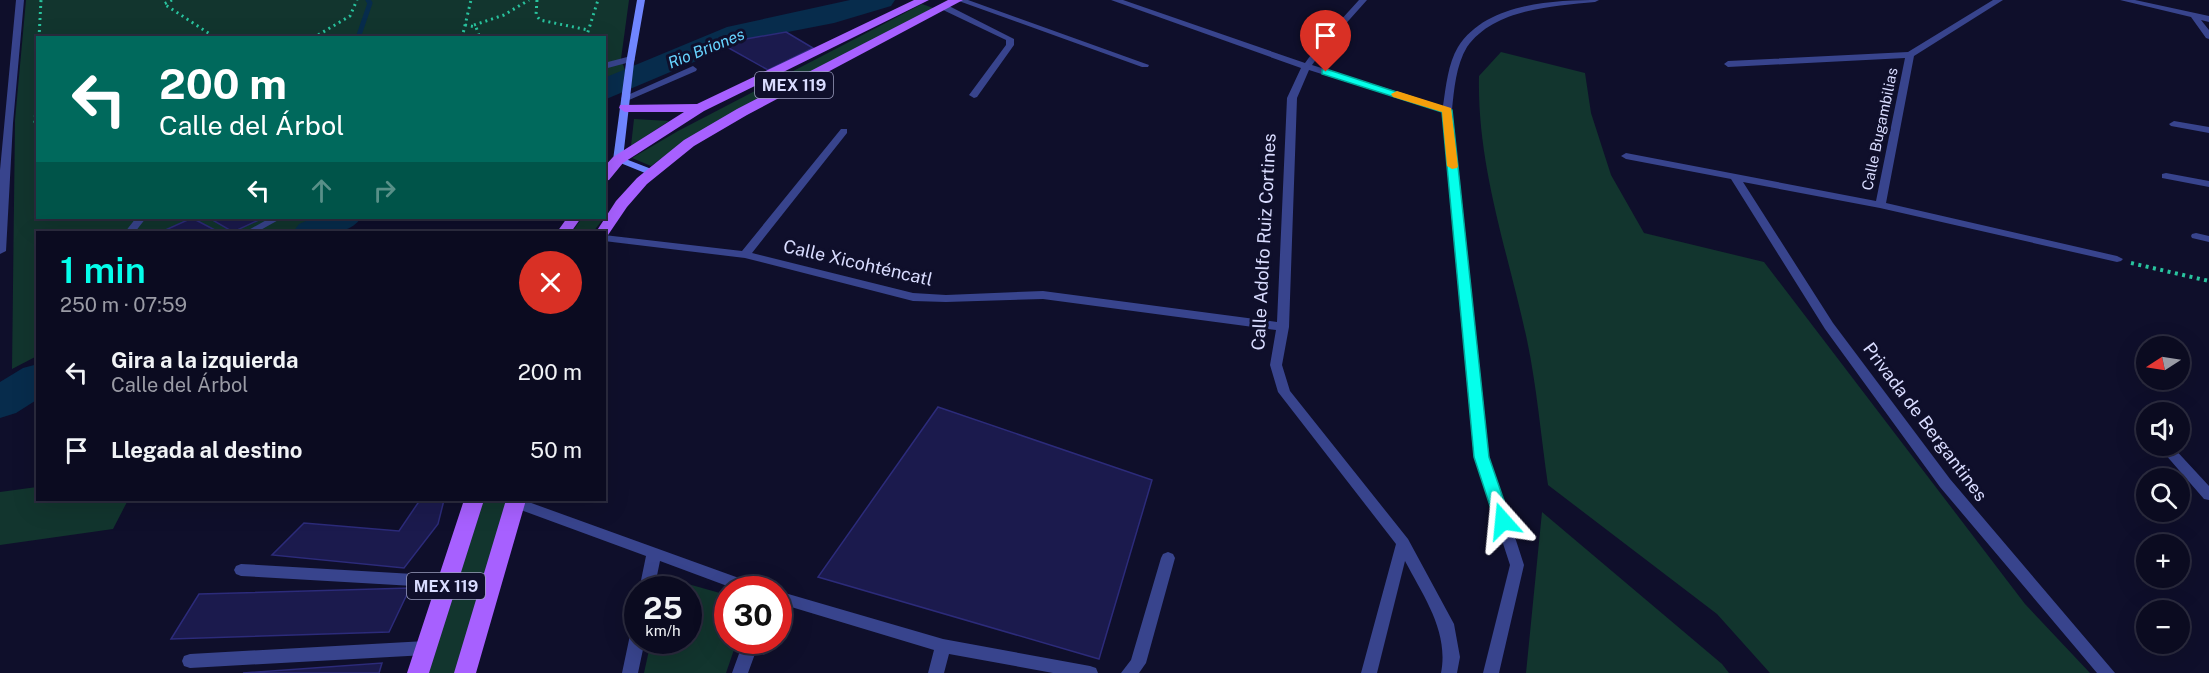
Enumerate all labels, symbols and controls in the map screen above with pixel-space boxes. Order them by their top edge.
pin [1300,10,1351,72]
icon: arrive [1309,19,1342,52]
water label: Rio Briones [665,24,747,72]
text: 200 m [159,59,287,108]
icon: left [60,60,138,138]
street label: Calle Bugambilias [1858,66,1901,192]
road number: MEX 119 [755,72,833,98]
text: Calle del Árbol [159,109,344,141]
street label: Calle Adolfo Ruiz Cortines [1247,133,1280,351]
icon: left [242,174,275,207]
icon: ahead [305,174,338,207]
icon: right [368,174,401,207]
street label: Calle Xicohténcatl [781,235,935,290]
text: 1 min [60,249,146,291]
button: close [519,251,582,314]
text: 250 m · 07:59 [60,293,187,317]
north arrow [2136,336,2190,390]
map controls [2136,336,2190,654]
street label: Privada de Bergantines [1859,338,1992,505]
text: Gira a la izquierda [111,347,298,373]
icon: left [60,356,93,389]
text: 200 m [518,359,582,385]
text: Calle del Árbol [111,373,248,397]
button: sound [2136,402,2190,456]
icon: arrive [60,434,93,467]
text: Llegada al destino [111,437,302,463]
text: 50 m [530,437,582,463]
button: search [2136,468,2190,522]
position arrow [1471,489,1535,553]
button: + [2136,534,2190,588]
road number: MEX 119 [407,573,485,599]
speed limit sign: 30 [714,576,792,654]
text: 25 [643,590,683,626]
button: − [2136,600,2190,654]
text: km/h [645,622,681,639]

